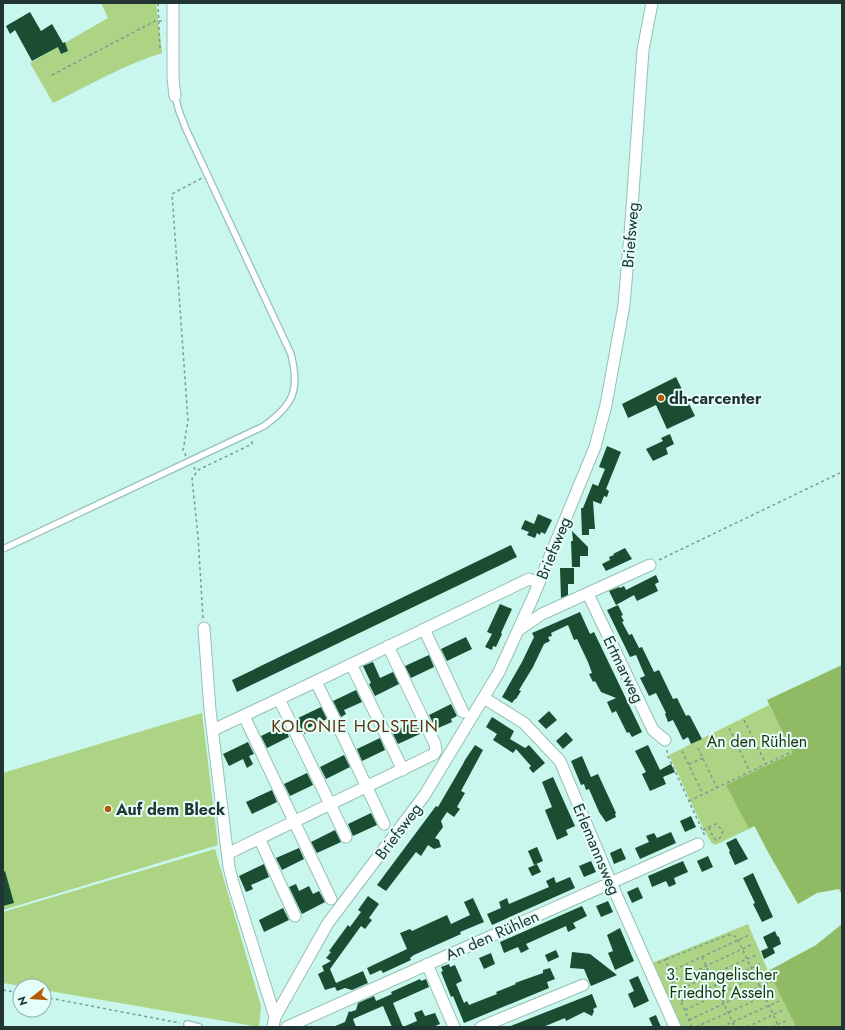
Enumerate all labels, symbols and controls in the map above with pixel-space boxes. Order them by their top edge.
street label: Briefsweg [616,201,645,269]
place label: dh-carcenter [669,387,762,410]
marker: dh-carcenter [656,393,666,403]
street label: Briefsweg [530,513,576,583]
street label: Ertmarweg [597,632,650,707]
district label: KOLONIE HOLSTEIN [271,714,439,738]
park label: An den Rühlen [707,730,807,753]
place label: Auf dem Bleck [115,798,226,821]
street label: Briefsweg [369,798,427,864]
street label: Erlemannsweg [567,800,626,899]
marker: Auf dem Bleck [103,804,113,814]
street label: An den Rühlen [442,905,543,966]
park label: 3. Evangelischer Friedhof Asseln [666,963,778,1004]
north arrow [12,978,52,1018]
text: N [14,994,31,1007]

